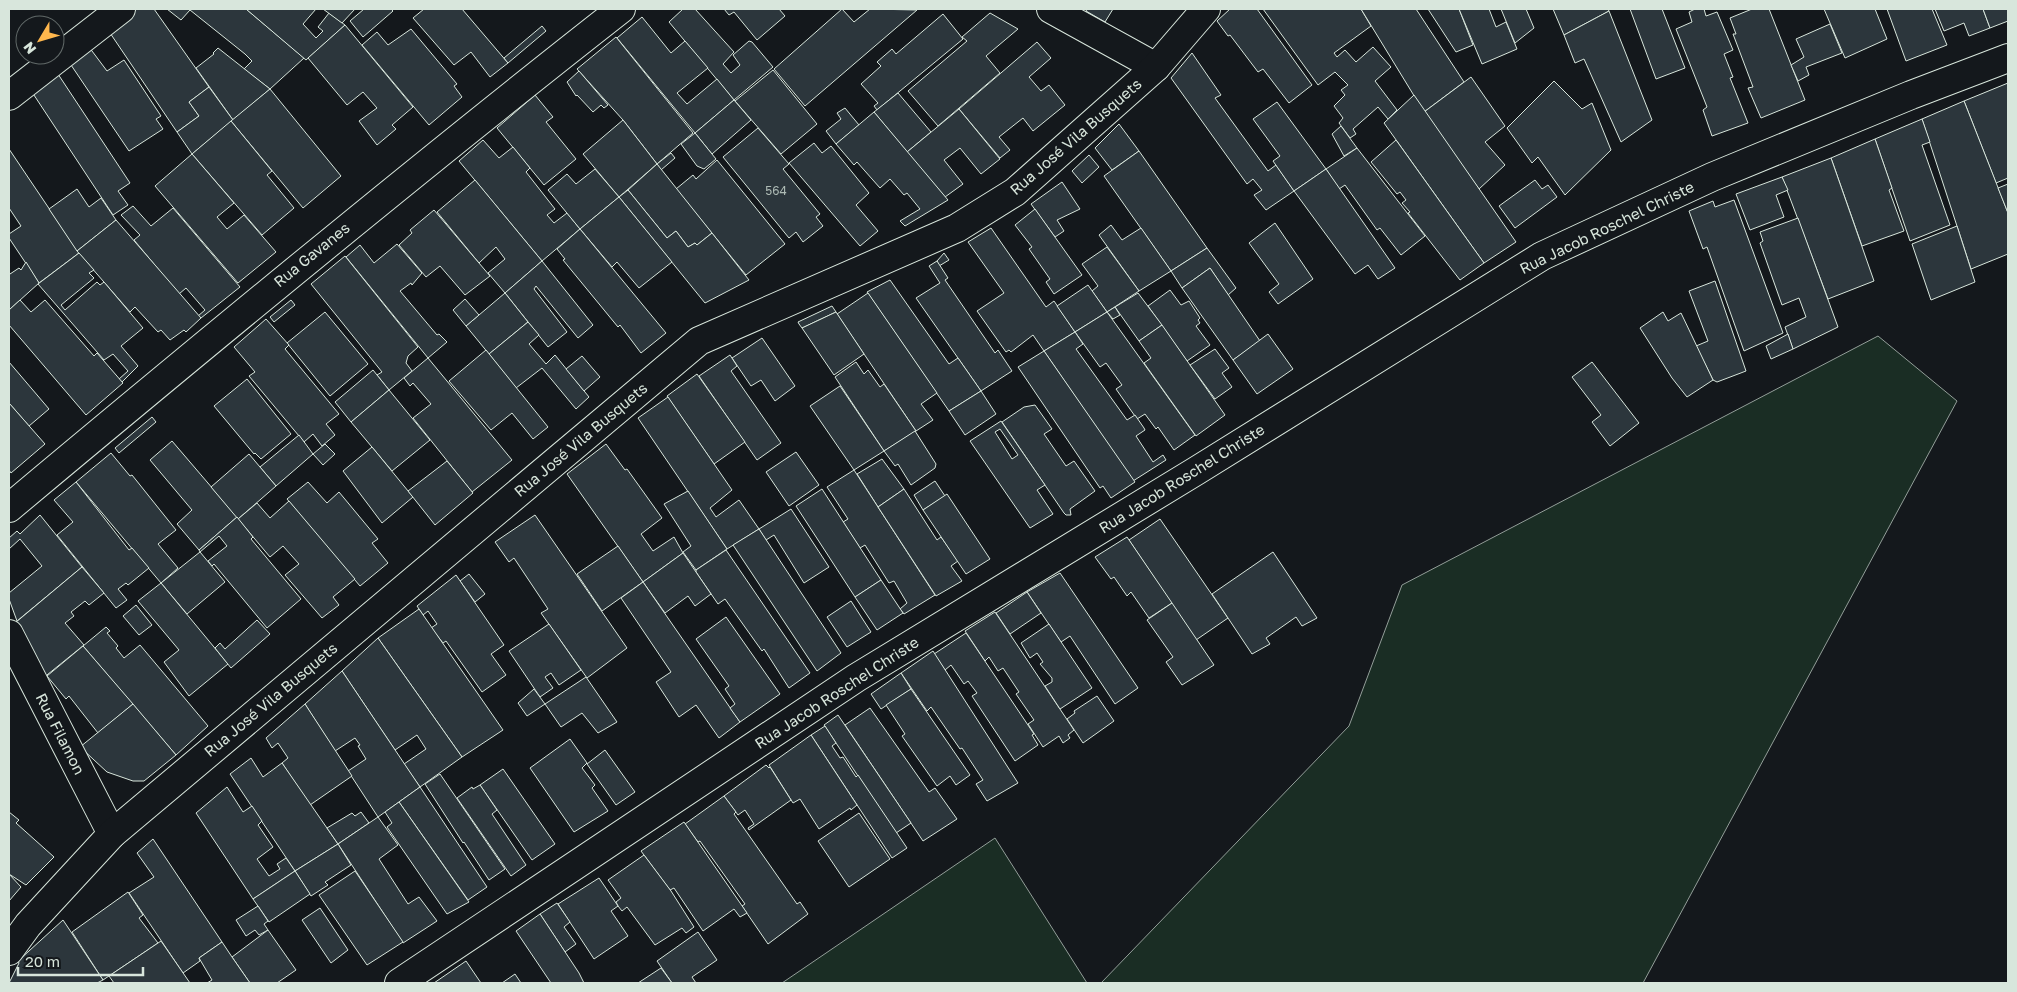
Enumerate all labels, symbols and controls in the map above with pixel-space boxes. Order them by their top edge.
north arrow [15,15,65,65]
text: N [19,39,39,58]
street label: Rua José Vila Busquets [1006,74,1145,198]
street label: Rua Jacob Roschel Christe [1516,177,1697,277]
house number: 564 [765,183,787,198]
street label: Rua Gavanes [270,218,353,290]
street label: Rua José Vila Busquets [510,378,651,500]
street label: Rua Jacob Roschel Christe [1095,420,1268,537]
street label: Rua Jacob Roschel Christe [751,632,922,752]
street label: Rua José Vila Busquets [200,638,341,760]
street label: Rua Filamon [33,690,89,777]
scale bar [18,944,142,976]
text: 20 m [25,952,60,970]

